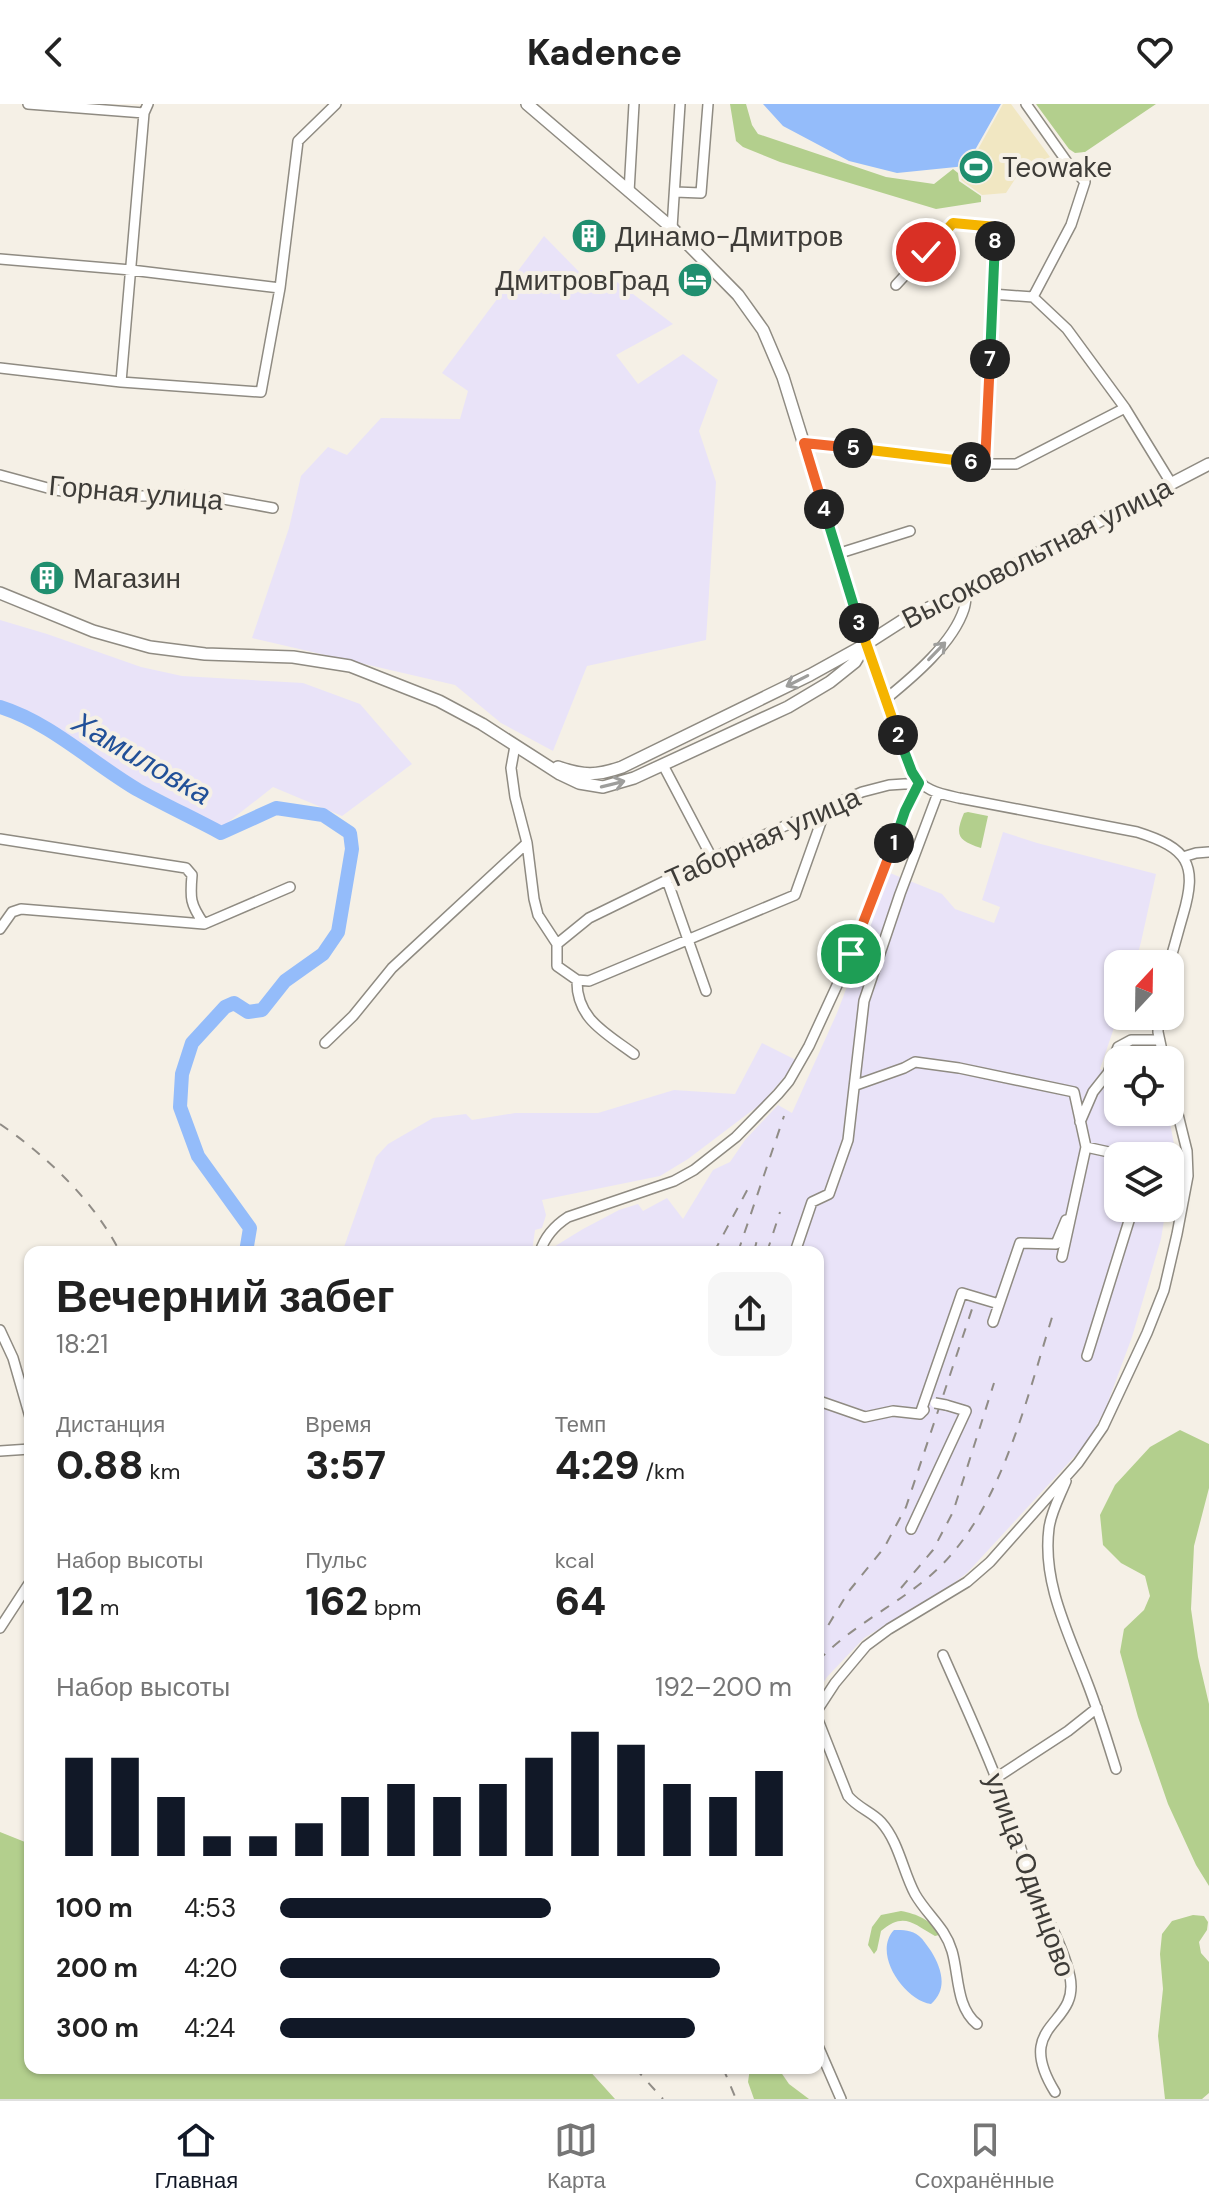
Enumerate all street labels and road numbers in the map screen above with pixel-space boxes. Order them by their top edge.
street label: Горная улица [47,467,225,519]
street label: Высоковольтная улица [896,469,1179,637]
street label: Таборная улица [660,778,866,897]
street label: улица Одинцово [976,1768,1084,1982]

